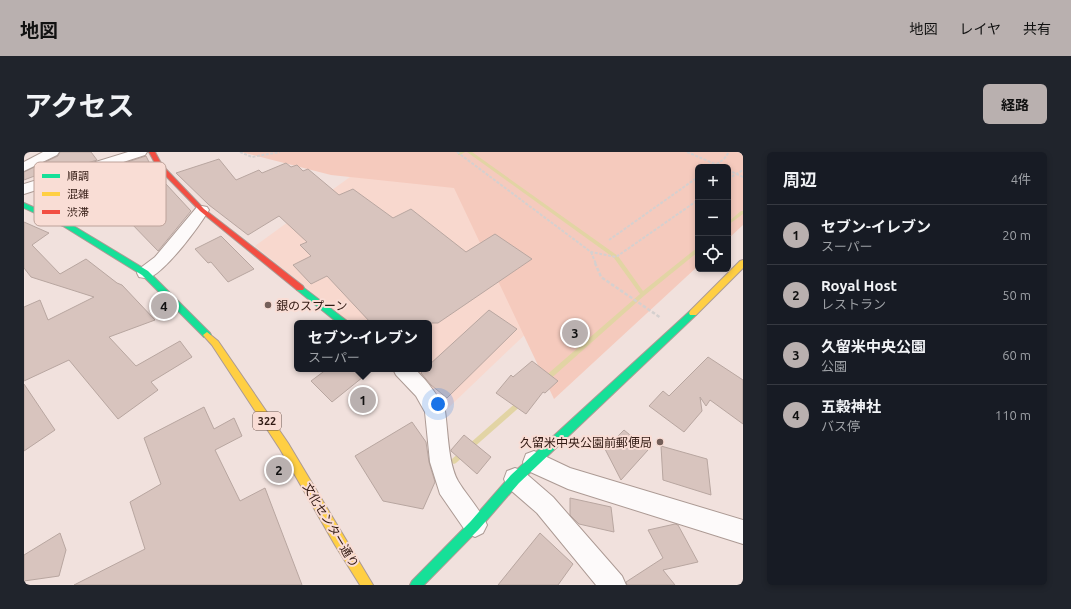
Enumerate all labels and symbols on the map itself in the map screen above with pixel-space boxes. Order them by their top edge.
legend [34,162,166,226]
text: 順調 [67,170,89,182]
text: 混雑 [67,188,89,200]
text: 渋滞 [67,206,89,218]
pin: 4 [151,291,177,321]
place label: 銀のスプーン [276,299,347,312]
marker: 銀のスプーン [263,300,273,310]
pin: 3 [562,318,588,348]
pin: 1 [350,385,376,415]
your location [428,394,448,414]
road number: 322 [253,412,281,430]
place label: 久留米中央公園前郵便局 [520,436,652,449]
marker: 久留米中央公園前郵便局 [655,437,665,447]
pin: 2 [266,455,292,485]
street label: 文化センター通り [301,481,361,569]

